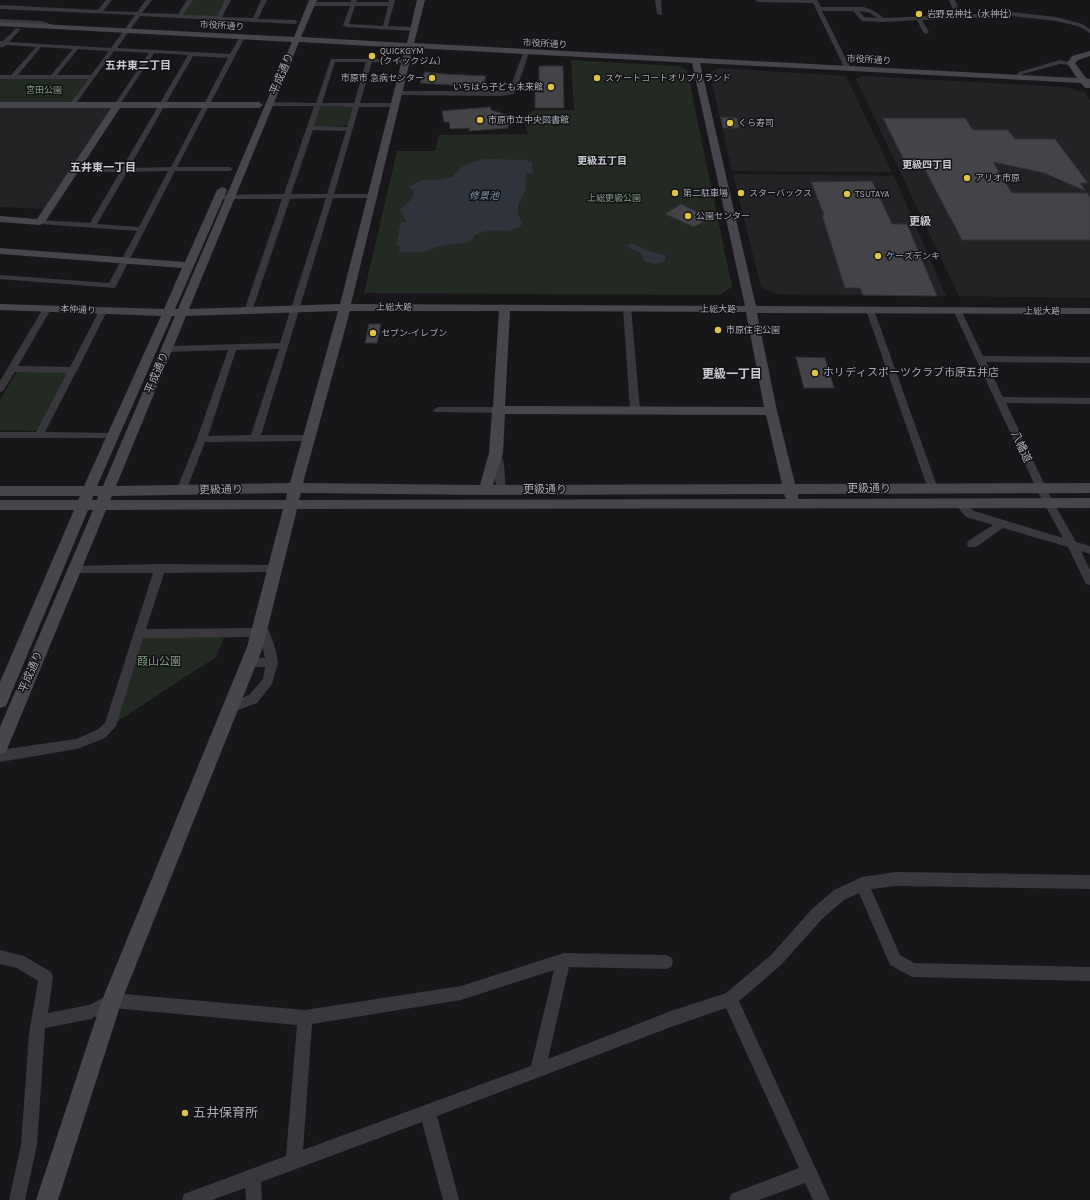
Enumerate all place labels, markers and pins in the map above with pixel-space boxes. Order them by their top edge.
marker: 岩野見神社（水神社） [914,9,924,19]
place label: 岩野見神社（水神社） [927,9,1017,19]
place label: QUICKGYM (クイックジム） [380,46,446,67]
marker: QUICKGYM (クイックジム） [367,51,377,61]
place label: 市原市 急病センター [341,73,424,83]
marker: 市原市 急病センター [427,73,437,83]
marker: スケートコートオリプリランド [592,73,602,83]
place label: スケートコートオリプリランド [605,73,731,83]
place label: いちはら子ども未来館 [453,82,543,92]
marker: いちはら子ども未来館 [546,82,556,92]
marker: 市原市立中央図書館 [475,115,485,125]
place label: 市原市立中央図書館 [488,115,569,125]
marker: くら寿司 [725,118,735,128]
place label: くら寿司 [738,118,774,128]
marker: アリオ市原 [962,173,972,183]
place label: アリオ市原 [975,173,1020,183]
marker: 第二駐車場 [670,188,680,198]
place label: 第二駐車場 [683,188,728,198]
marker: スターバックス [736,188,746,198]
place label: スターバックス [749,188,812,198]
marker: TSUTAYA [842,189,852,199]
place label: TSUTAYA [855,189,889,199]
marker: 公園センター [683,211,693,221]
place label: 公園センター [696,211,750,221]
marker: ケーズデンキ [873,251,883,261]
place label: ケーズデンキ [886,251,940,261]
marker: 市原住宅公園 [713,325,723,335]
place label: 市原住宅公園 [726,325,780,335]
marker: セブン-イレブン [368,328,378,338]
place label: セブン-イレブン [381,328,447,338]
place label: ホリディスポーツクラブ市原五井店 [823,366,999,380]
marker: ホリディスポーツクラブ市原五井店 [810,368,820,378]
place label: 五井保育所 [193,1105,258,1121]
marker: 五井保育所 [180,1108,190,1118]

